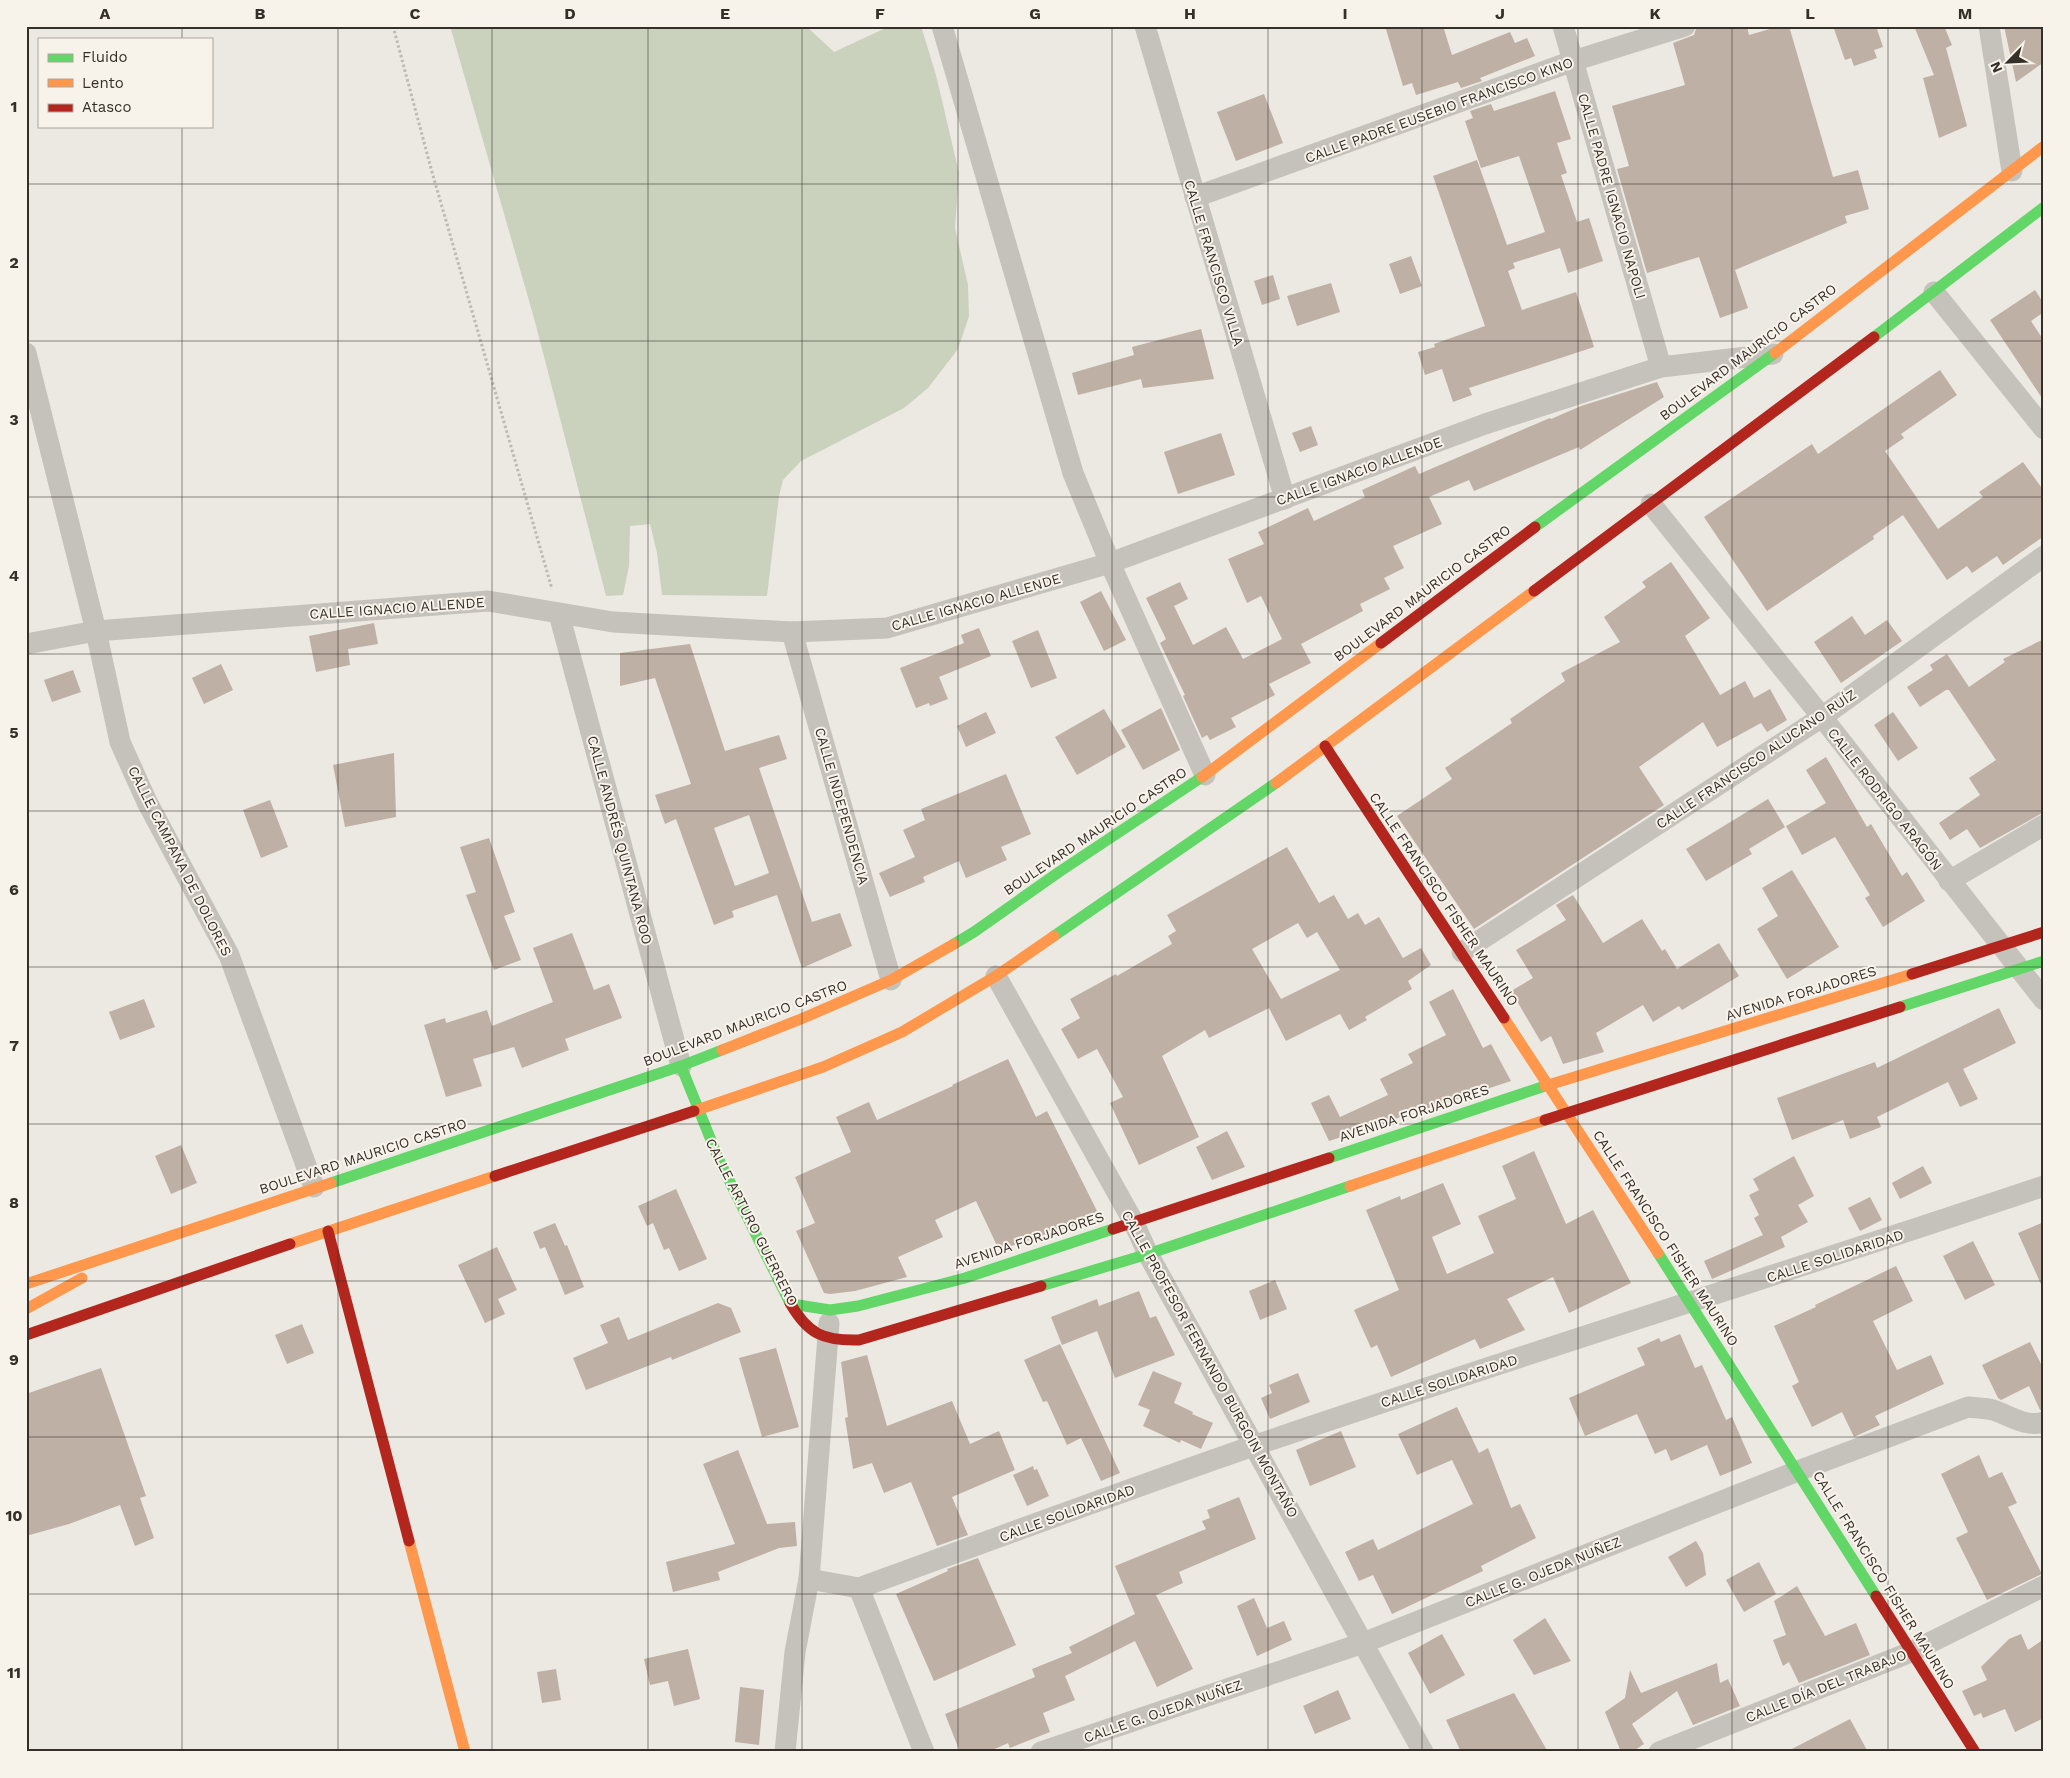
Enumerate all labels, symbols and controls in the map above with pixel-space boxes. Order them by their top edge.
text: A [100,4,111,23]
text: B [255,4,266,23]
text: C [410,4,421,23]
text: D [564,4,576,23]
text: E [720,4,730,23]
text: F [875,4,885,23]
text: G [1029,4,1041,23]
text: H [1184,4,1196,23]
text: I [1342,4,1348,23]
text: J [1495,4,1505,23]
text: K [1649,4,1661,23]
text: L [1805,4,1815,23]
text: M [1958,4,1972,23]
legend [38,38,212,128]
north arrow [1982,38,2032,88]
text: Fluido [82,48,127,66]
street label: CALLE PADRE EUSEBIO FRANCISCO KINO [1303,54,1575,166]
text: N [1987,59,2006,75]
text: Lento [82,74,124,92]
street label: CALLE PADRE IGNACIO NAPOLI [1575,91,1649,301]
text: 1 [11,97,17,116]
text: Atasco [82,98,131,116]
street label: CALLE FRANCISCO VILLA [1181,178,1247,348]
text: 2 [9,253,19,272]
street label: BOULEVARD MAURICIO CASTRO [1656,280,1840,424]
text: 3 [9,410,19,429]
street label: CALLE IGNACIO ALLENDE [1274,433,1444,509]
street label: BOULEVARD MAURICIO CASTRO [1330,521,1514,665]
text: 4 [9,566,19,585]
street label: CALLE IGNACIO ALLENDE [889,570,1063,634]
street label: CALLE IGNACIO ALLENDE [309,594,485,622]
street label: CALLE FRANCISCO ALUCANO RUÍZ [1653,686,1859,832]
text: 5 [9,723,19,742]
street label: CALLE RODRIGO ARAGÓN [1825,725,1945,873]
street label: CALLE INDEPENDENCIA [812,726,872,886]
street label: CALLE ANDRÉS QUINTANA ROO [584,734,656,946]
street label: CALLE CAMPANA DE DOLORES [125,763,235,959]
street label: BOULEVARD MAURICIO CASTRO [1001,764,1189,898]
street label: CALLE FRANCISCO FISHER MAURINO [1366,789,1522,1009]
text: 6 [9,880,19,899]
street label: AVENIDA FORJADORES [1724,962,1878,1024]
street label: BOULEVARD MAURICIO CASTRO [641,977,849,1069]
text: 7 [9,1036,19,1055]
street label: AVENIDA FORJADORES [1337,1081,1491,1145]
street label: BOULEVARD MAURICIO CASTRO [257,1115,469,1197]
street label: CALLE FRANCISCO FISHER MAURINO [1590,1127,1742,1349]
street label: CALLE ARTURO GUERRERO [703,1135,801,1309]
text: 8 [9,1193,19,1212]
street label: AVENIDA FORJADORES [952,1208,1106,1272]
street label: CALLE PROFESOR FERNANDO BURGOIN MONTAÑO [1119,1208,1301,1520]
street label: CALLE SOLIDARIDAD [1765,1226,1905,1286]
text: 9 [9,1350,19,1369]
street label: CALLE SOLIDARIDAD [1379,1351,1519,1411]
street label: CALLE FRANCISCO FISHER MAURINO [1810,1468,1958,1692]
street label: CALLE SOLIDARIDAD [997,1481,1137,1545]
text: 10 [5,1506,23,1525]
street label: CALLE G. OJEDA NUÑEZ [1463,1533,1623,1611]
street label: CALLE DÍA DEL TRABAJO [1743,1646,1909,1726]
text: 11 [7,1663,21,1682]
street label: CALLE G. OJEDA NUÑEZ [1082,1676,1245,1746]

